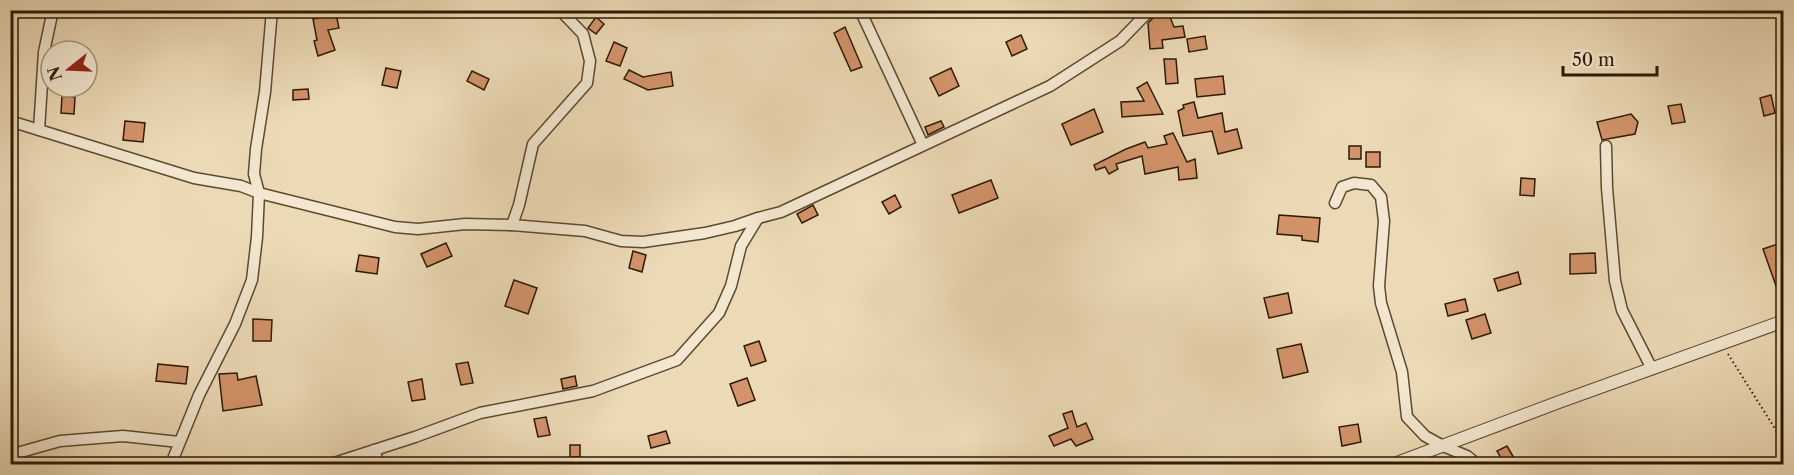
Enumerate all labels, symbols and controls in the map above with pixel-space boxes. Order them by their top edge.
north arrow [39,39,99,99]
scale bar [1563,39,1658,77]
text: 50 m [1572,49,1615,71]
text: N [43,64,66,83]

